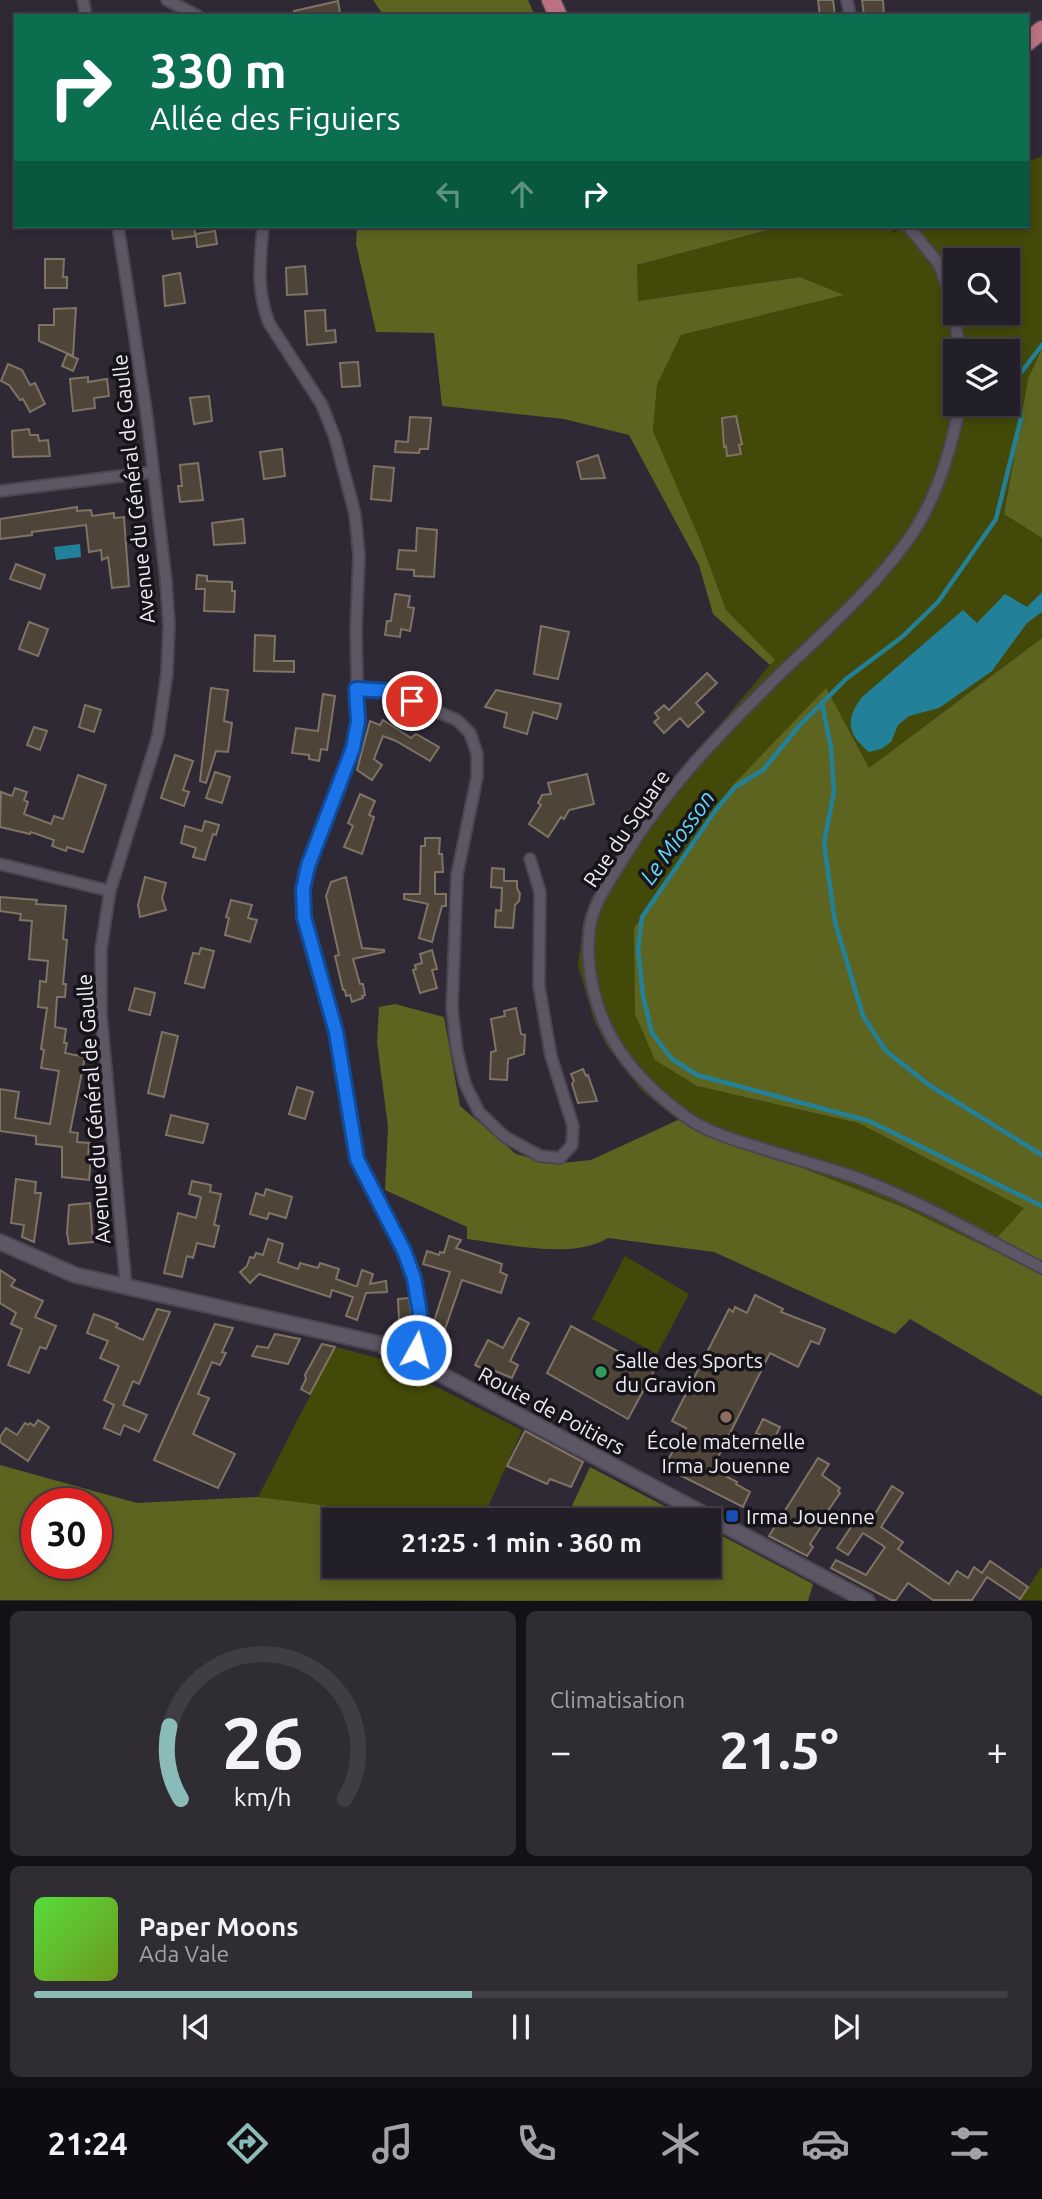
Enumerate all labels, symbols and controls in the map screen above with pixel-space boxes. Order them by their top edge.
icon: right [35,42,126,133]
text: 330 m [150,42,287,97]
text: Allée des Figuiers [150,100,401,136]
icon: left [430,175,468,213]
icon: ahead [503,175,541,213]
icon: right [576,175,614,213]
map controls [943,248,1020,416]
button: search [943,248,1020,325]
button: layers [943,339,1020,416]
street label: Avenue du Général de Gaulle [107,353,159,625]
pin [382,671,442,731]
icon: arrive [393,682,431,720]
street label: Rue du Square [578,765,674,891]
water label: Le Miosson [635,785,719,889]
street label: Avenue du Général de Gaulle [72,973,114,1245]
position arrow [379,1313,453,1387]
place label: Salle des Sports du Gravion [615,1348,763,1396]
street label: Route de Poitiers [475,1361,629,1459]
marker: Salle des Sports du Gravion [593,1364,609,1380]
marker: École maternelle Irma Jouenne [718,1409,734,1425]
place label: École maternelle Irma Jouenne [647,1429,805,1477]
speed limit sign: 30 [21,1488,112,1579]
place label: Irma Jouenne [746,1504,875,1528]
marker: Irma Jouenne [724,1508,740,1524]
text: 21:25 · 1 min · 360 m [401,1528,642,1557]
text: Climatisation [550,1687,685,1712]
text: 26 [222,1702,304,1784]
text: 21.5° [719,1721,839,1779]
text: − [550,1730,571,1772]
text: + [987,1730,1008,1772]
text: km/h [234,1783,292,1811]
text: Paper Moons [139,1912,298,1941]
text: Ada Vale [139,1941,229,1966]
icon: previous [177,2008,215,2046]
icon: pause [502,2008,540,2046]
icon: next [827,2008,865,2046]
icon: directions [223,2119,272,2168]
icon: music [368,2119,417,2168]
icon: phone [512,2119,561,2168]
icon: climate [656,2119,705,2168]
icon: car [801,2119,850,2168]
icon: filters [945,2119,994,2168]
text: 21:24 [48,2125,128,2161]

